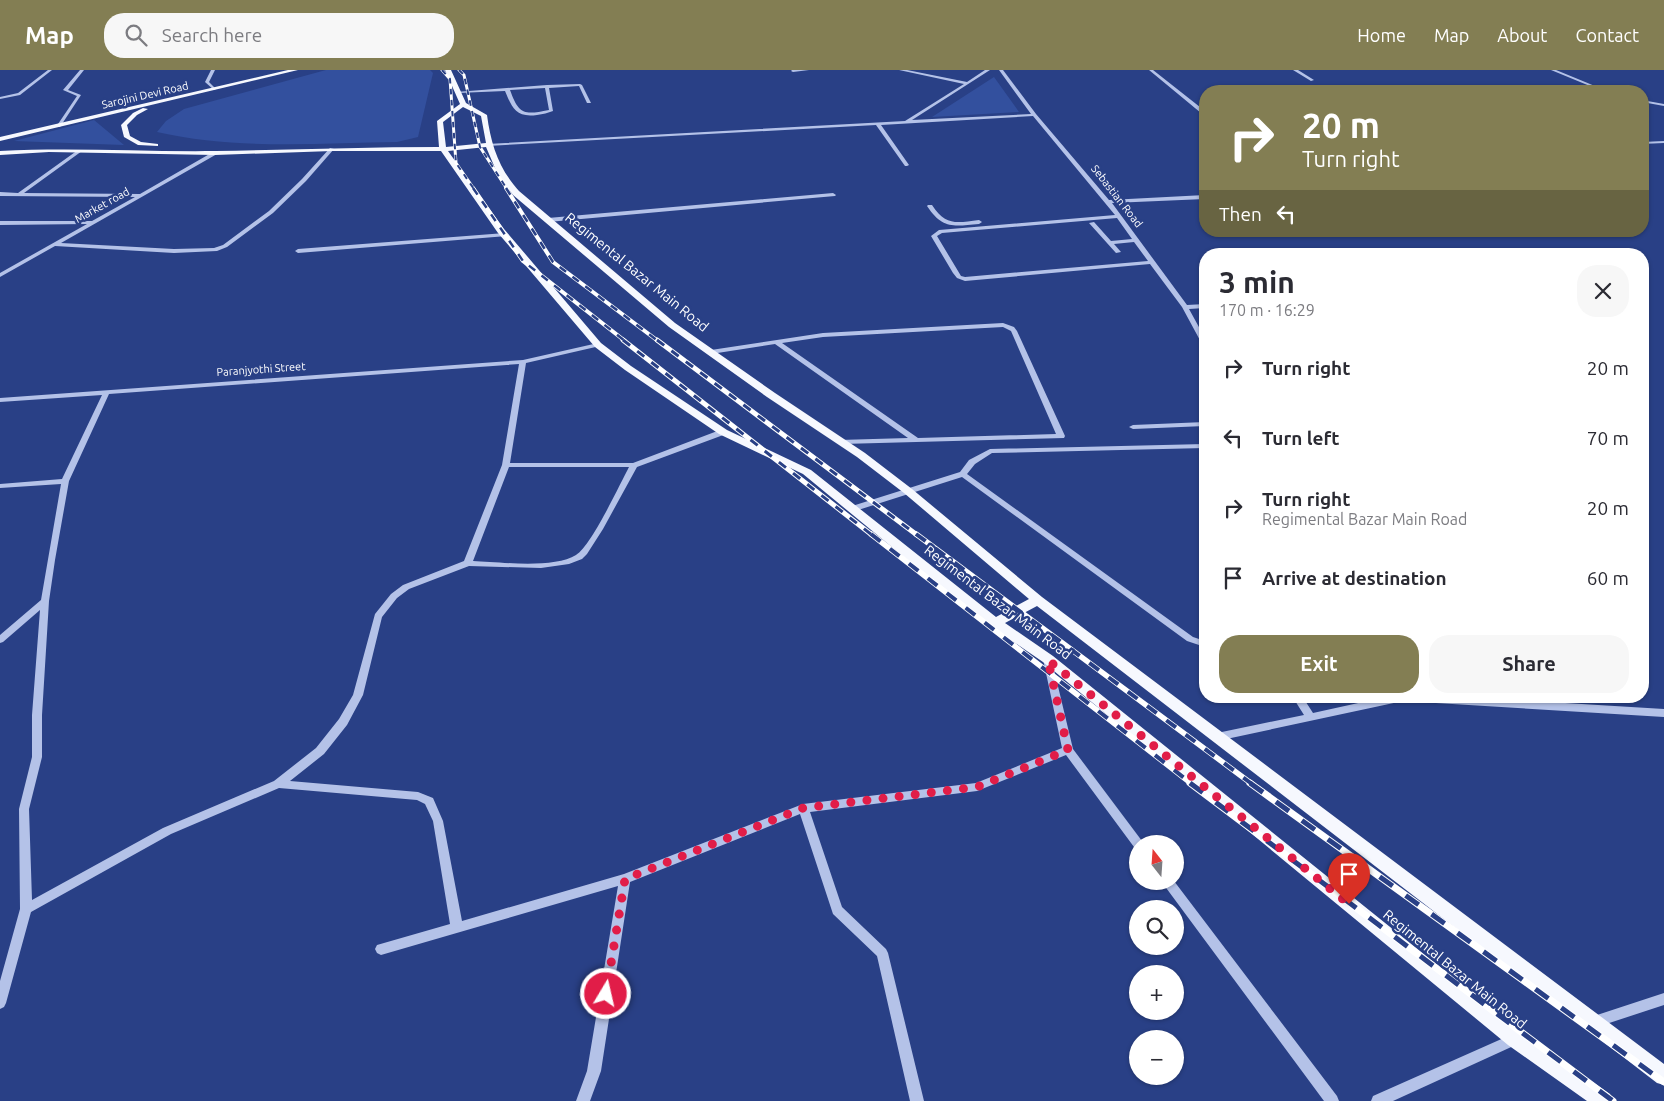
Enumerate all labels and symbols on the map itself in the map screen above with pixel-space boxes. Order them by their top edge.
street label: Sarojini Devi Road [100,79,190,111]
street label: Sebastian Road [1089,163,1145,229]
street label: Market road [73,185,131,225]
street label: Regimental Bazar Main Road [562,209,712,335]
street label: Paranjyothi Street [216,360,307,378]
street label: Regimental Bazar Main Road [921,542,1075,662]
north arrow [1129,835,1184,890]
pin [1328,853,1370,904]
street label: Regimental Bazar Main Road [1380,906,1530,1032]
position arrow [579,967,631,1019]

